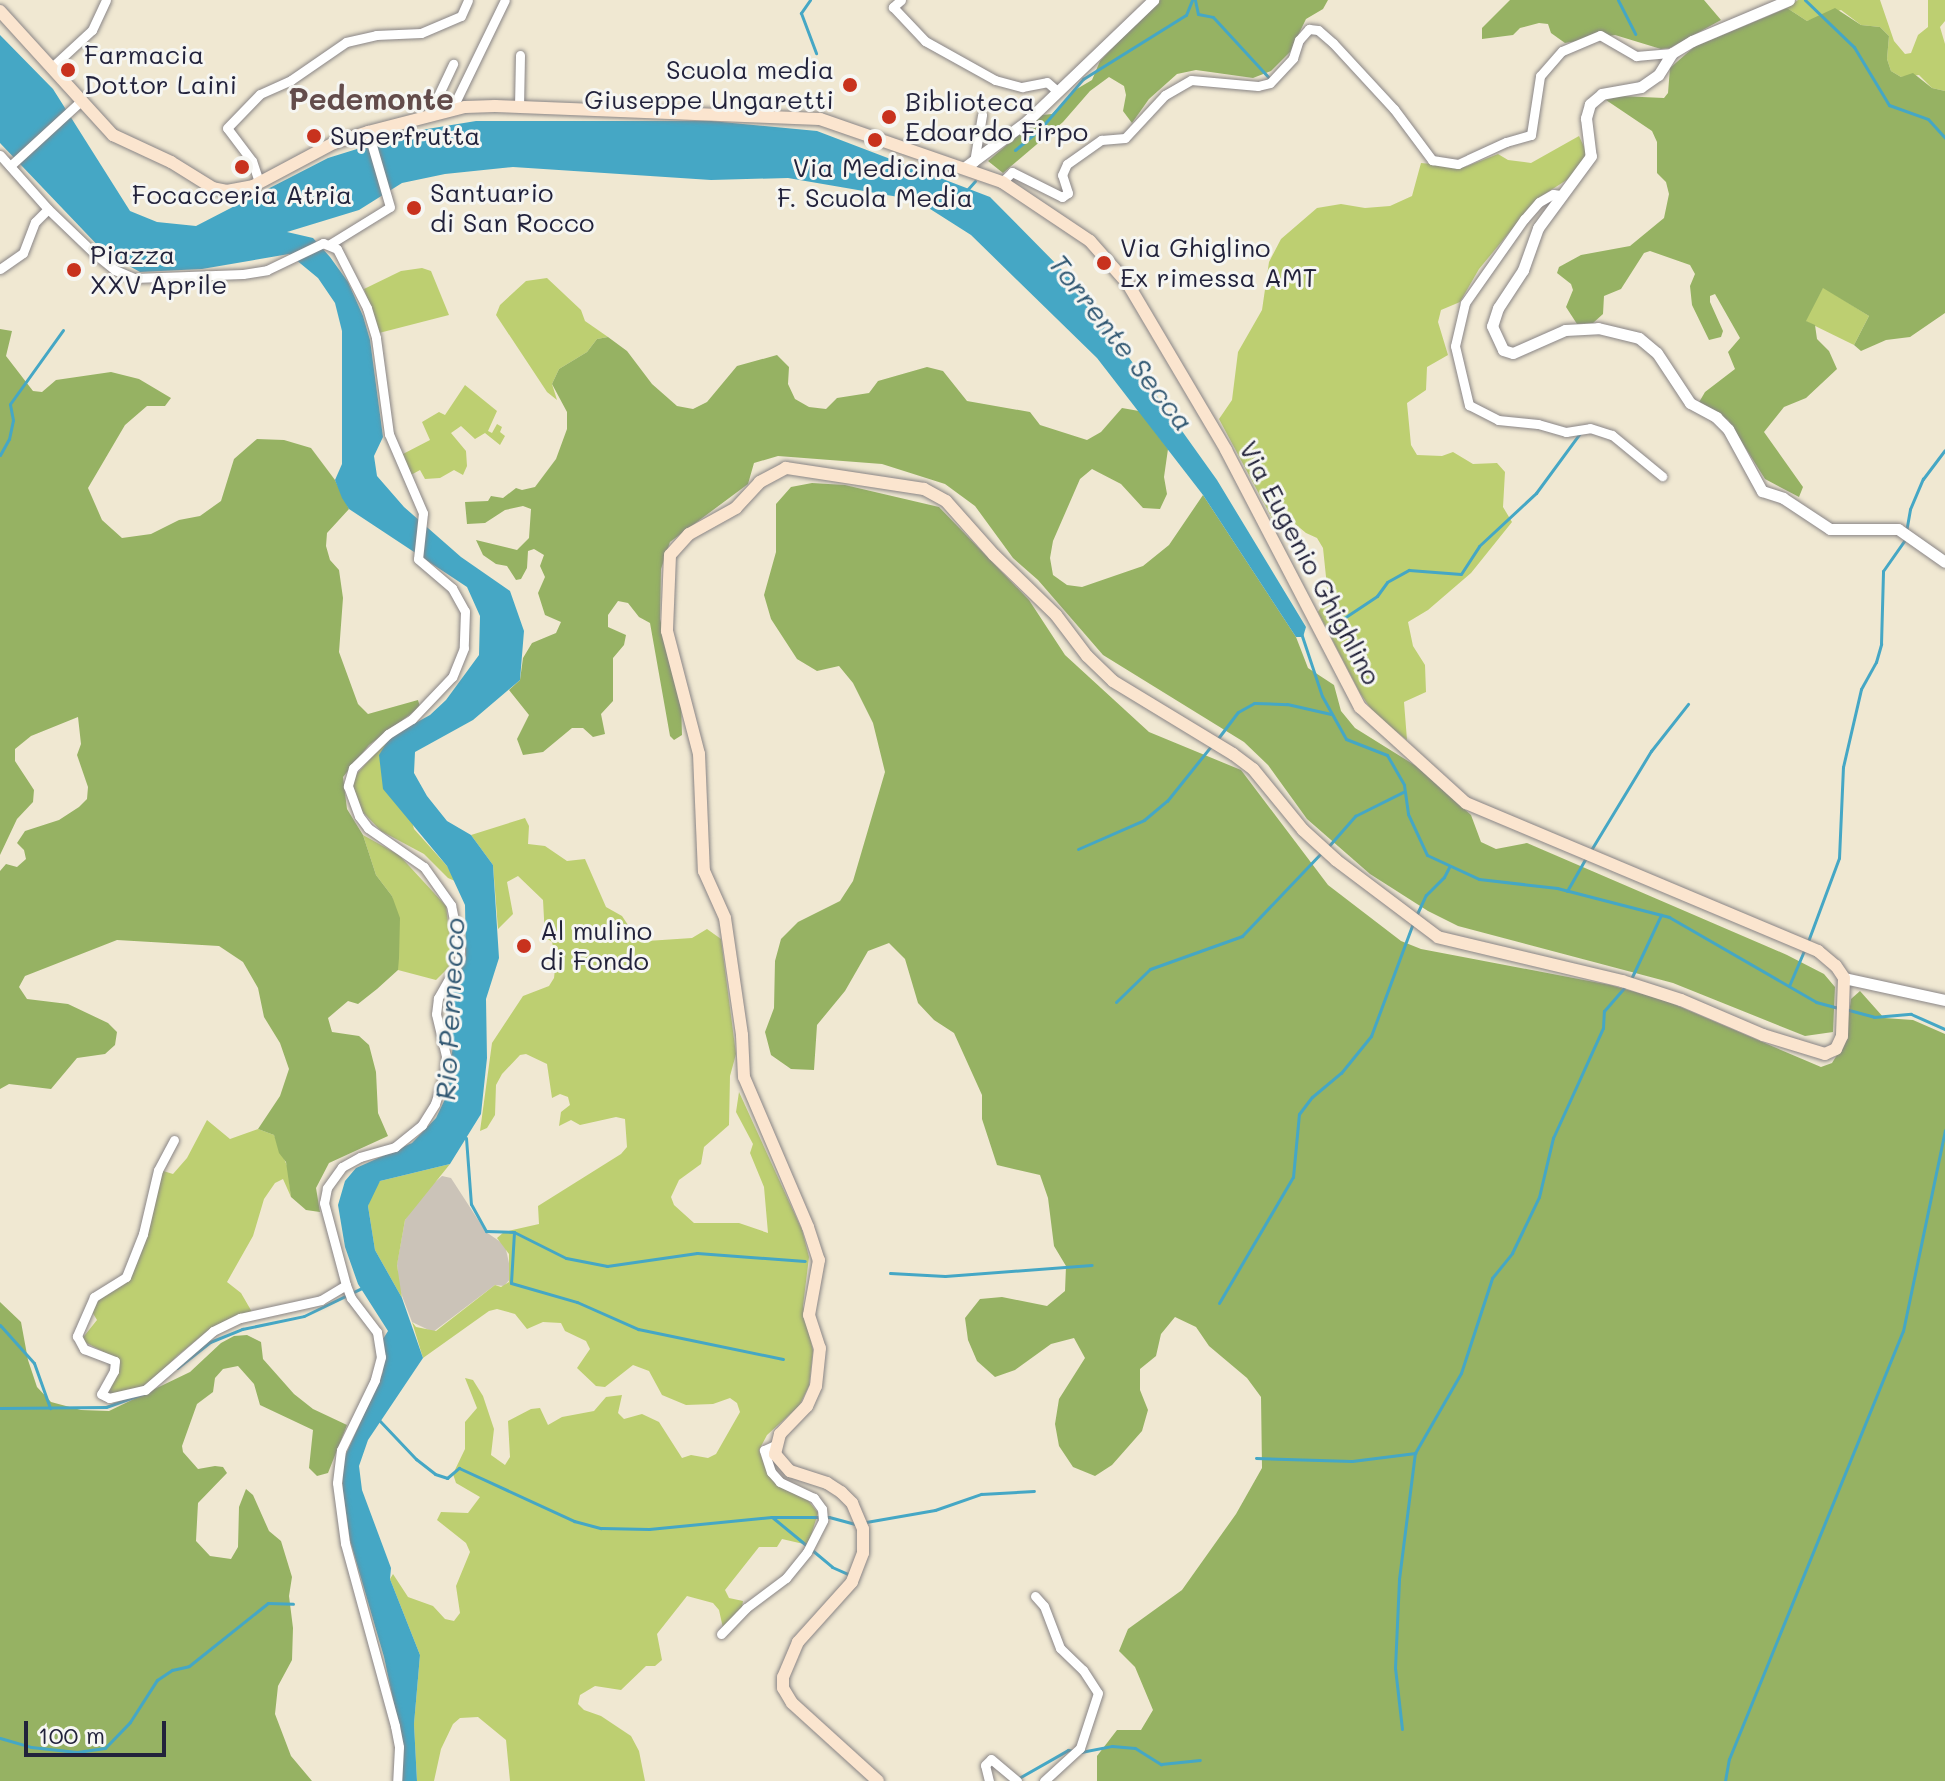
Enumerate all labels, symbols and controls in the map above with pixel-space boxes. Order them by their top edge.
place label: Farmacia Dottor Laini [84,39,237,100]
place label: Scuola media Giuseppe Ungaretti [584,54,834,116]
marker: Farmacia Dottor Laini [59,61,77,79]
marker: Scuola media Giuseppe Ungaretti [841,76,859,94]
district label: Pedemonte [288,80,454,116]
place label: Biblioteca Edoardo Firpo [905,86,1088,148]
marker: Biblioteca Edoardo Firpo [880,108,898,126]
place label: Superfrutta [330,120,481,152]
marker: Superfrutta [305,127,323,145]
marker: Via Medicina F. Scuola Media [866,131,884,149]
place label: Via Medicina F. Scuola Media [777,152,973,214]
marker: Focacceria Atria [233,158,251,176]
place label: Santuario di San Rocco [430,177,594,238]
place label: Focacceria Atria [132,179,352,211]
marker: Santuario di San Rocco [405,199,423,217]
place label: Via Ghiglino Ex rimessa AMT [1120,232,1317,294]
place label: Piazza XXV Aprile [90,239,227,300]
water label: Torrente Secca [1043,247,1201,437]
marker: Via Ghiglino Ex rimessa AMT [1095,254,1113,272]
marker: Piazza XXV Aprile [65,261,83,279]
street label: Via Eugenio Ghighlino [1232,436,1388,690]
place label: Al mulino di Fondo [540,915,652,976]
water label: Rio Pernecco [427,917,471,1101]
marker: Al mulino di Fondo [515,937,533,955]
scale bar [28,1705,170,1755]
text: 100 m [38,1719,105,1750]

